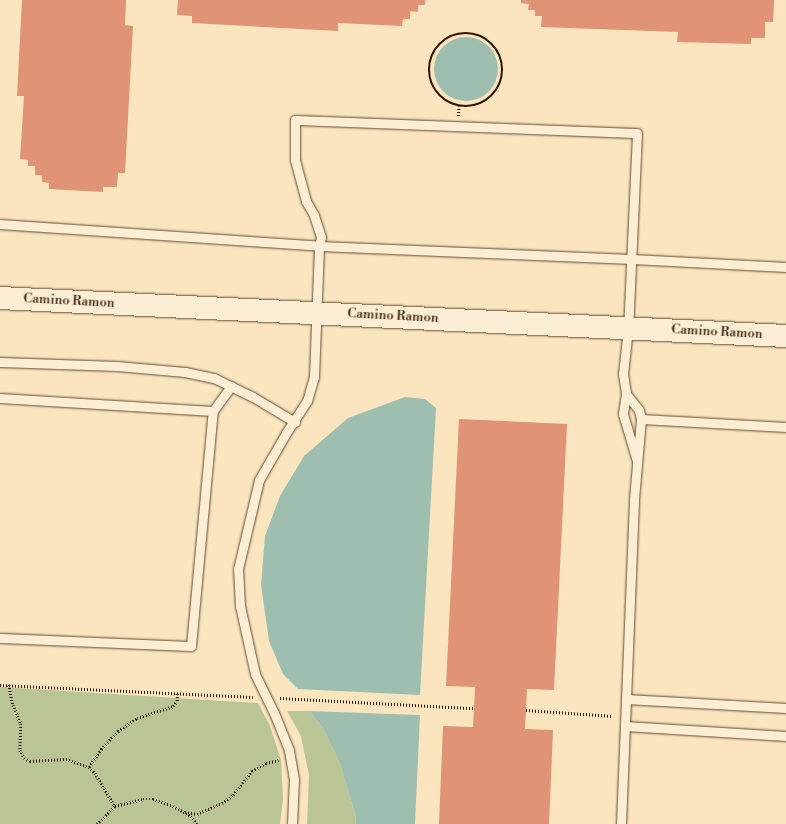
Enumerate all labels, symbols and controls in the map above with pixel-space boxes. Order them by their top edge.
street label: Camino Ramon [23,291,115,311]
street label: Camino Ramon [347,306,439,326]
street label: Camino Ramon [671,322,763,342]

